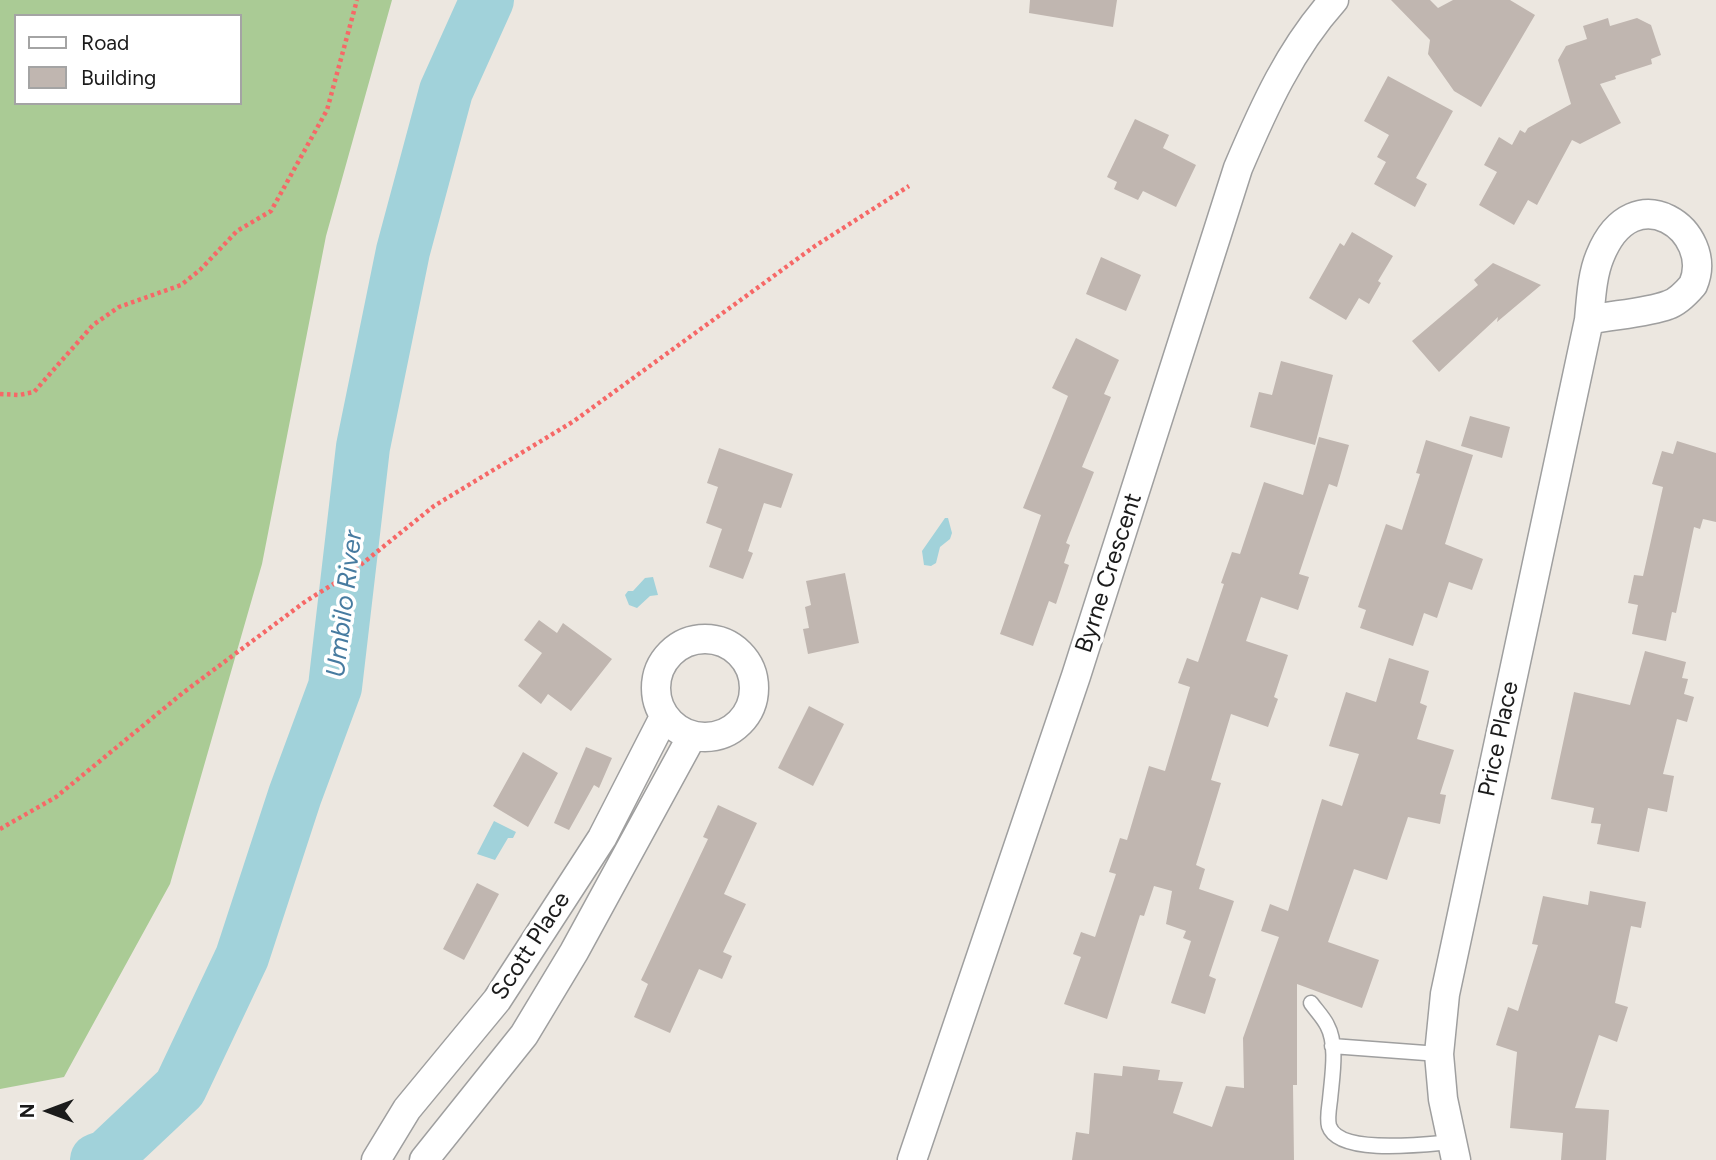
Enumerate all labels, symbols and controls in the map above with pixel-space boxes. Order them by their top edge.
legend [14,14,242,105]
text: Road [81,30,129,55]
text: Building [81,65,156,90]
street label: Byrne Crescent [1070,490,1148,656]
water label: Umbilo River [321,529,369,679]
street label: Price Place [1473,679,1525,799]
street label: Scott Place [485,886,577,1006]
north arrow [14,1076,84,1146]
text: N [16,1104,39,1118]

